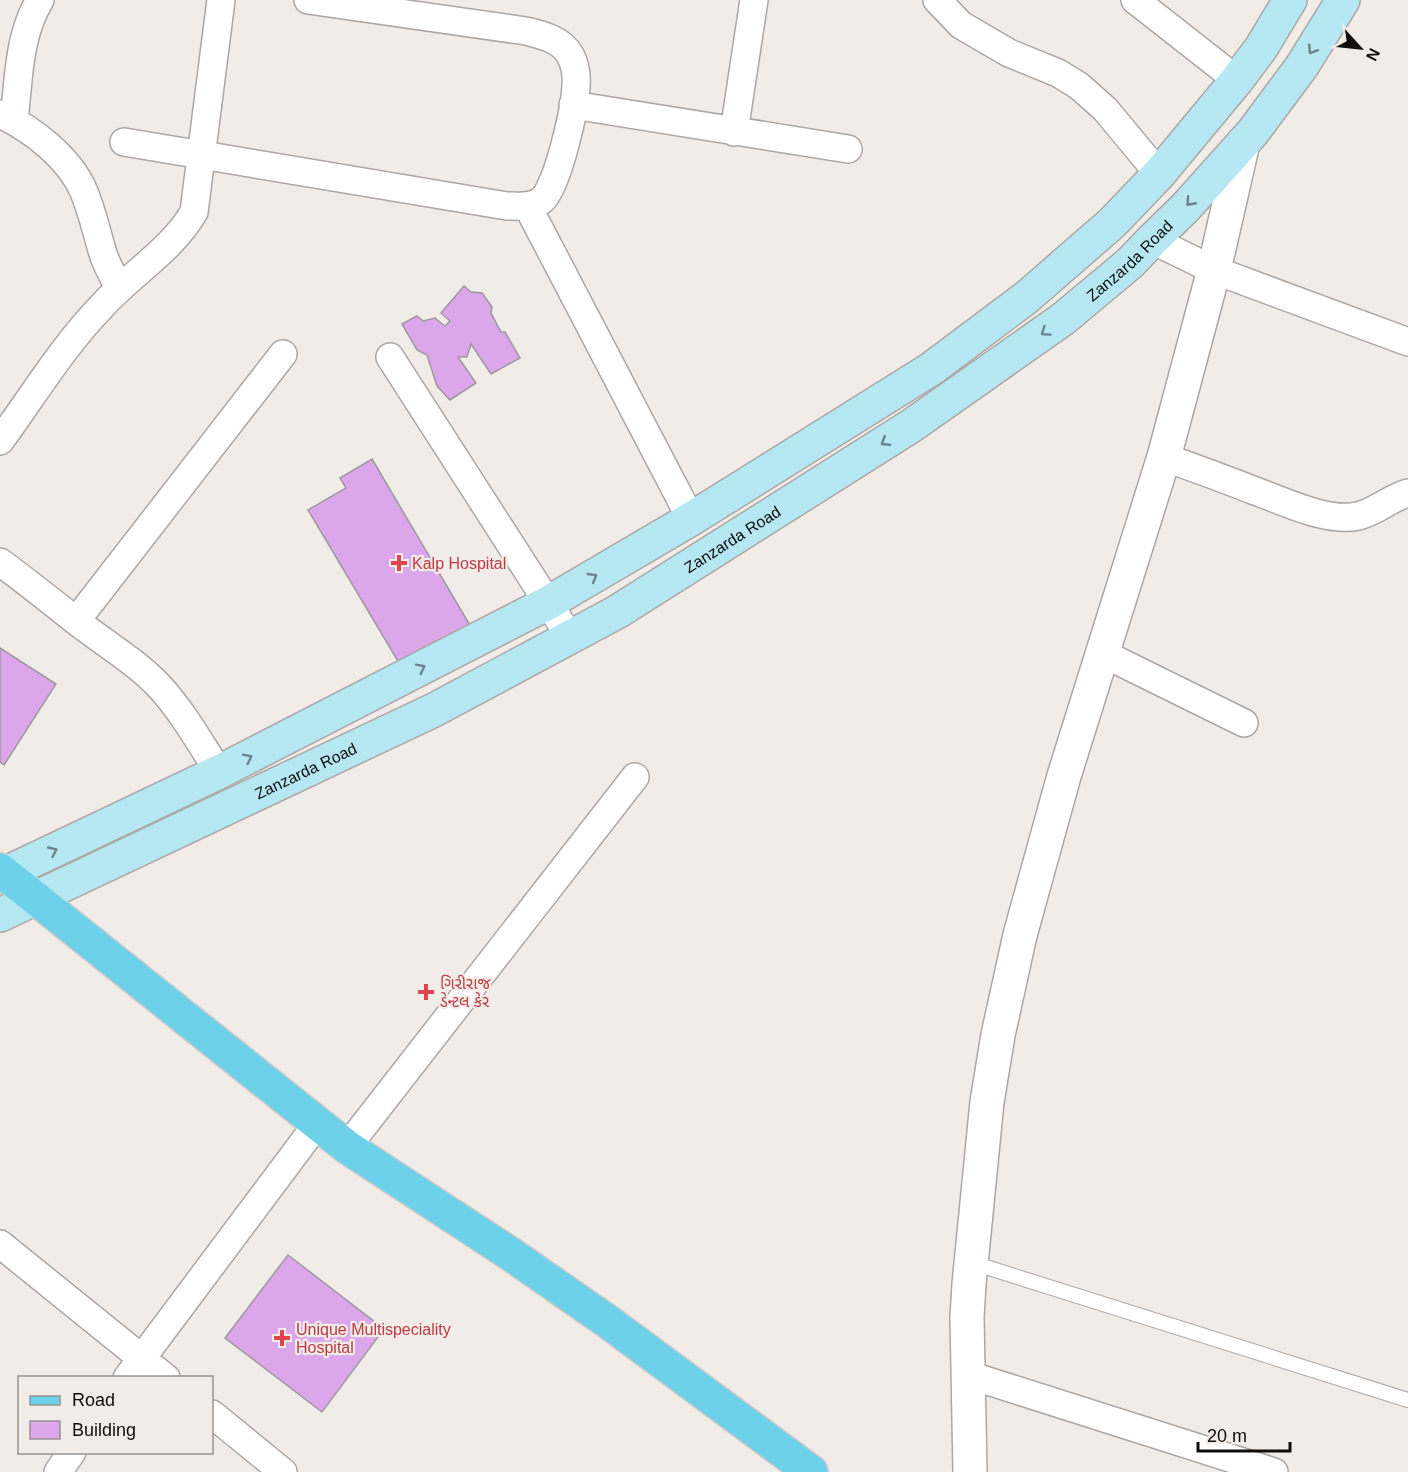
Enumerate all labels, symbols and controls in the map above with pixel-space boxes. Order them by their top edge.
north arrow [1330,18,1390,78]
one-way arrow [1308,43,1319,54]
text: N [1363,46,1383,64]
one-way arrow [1186,195,1197,205]
street label: Zanzarda Road [1083,217,1176,304]
one-way arrow [1041,325,1052,336]
one-way arrow [881,435,891,447]
street label: Zanzarda Road [681,502,783,576]
marker: Kalp Hospital [390,554,408,572]
place label: Kalp Hospital [412,555,506,572]
one-way arrow [587,572,597,584]
one-way arrow [415,664,426,676]
street label: Zanzarda Road [252,739,359,802]
one-way arrow [241,754,252,765]
one-way arrow [46,846,57,858]
place label: ગિરીરાજ ડેન્ટલ કેર [440,974,491,1010]
marker: ગિરીરાજ ડેન્ટલ કેર [417,983,435,1001]
place label: Unique Multispeciality Hospital [296,1321,451,1356]
marker: Unique Multispeciality Hospital [273,1329,291,1347]
legend [18,1376,213,1454]
text: Road [72,1390,115,1410]
scale bar [1198,1415,1290,1453]
text: Building [72,1420,136,1440]
text: 20 m [1207,1426,1247,1446]

